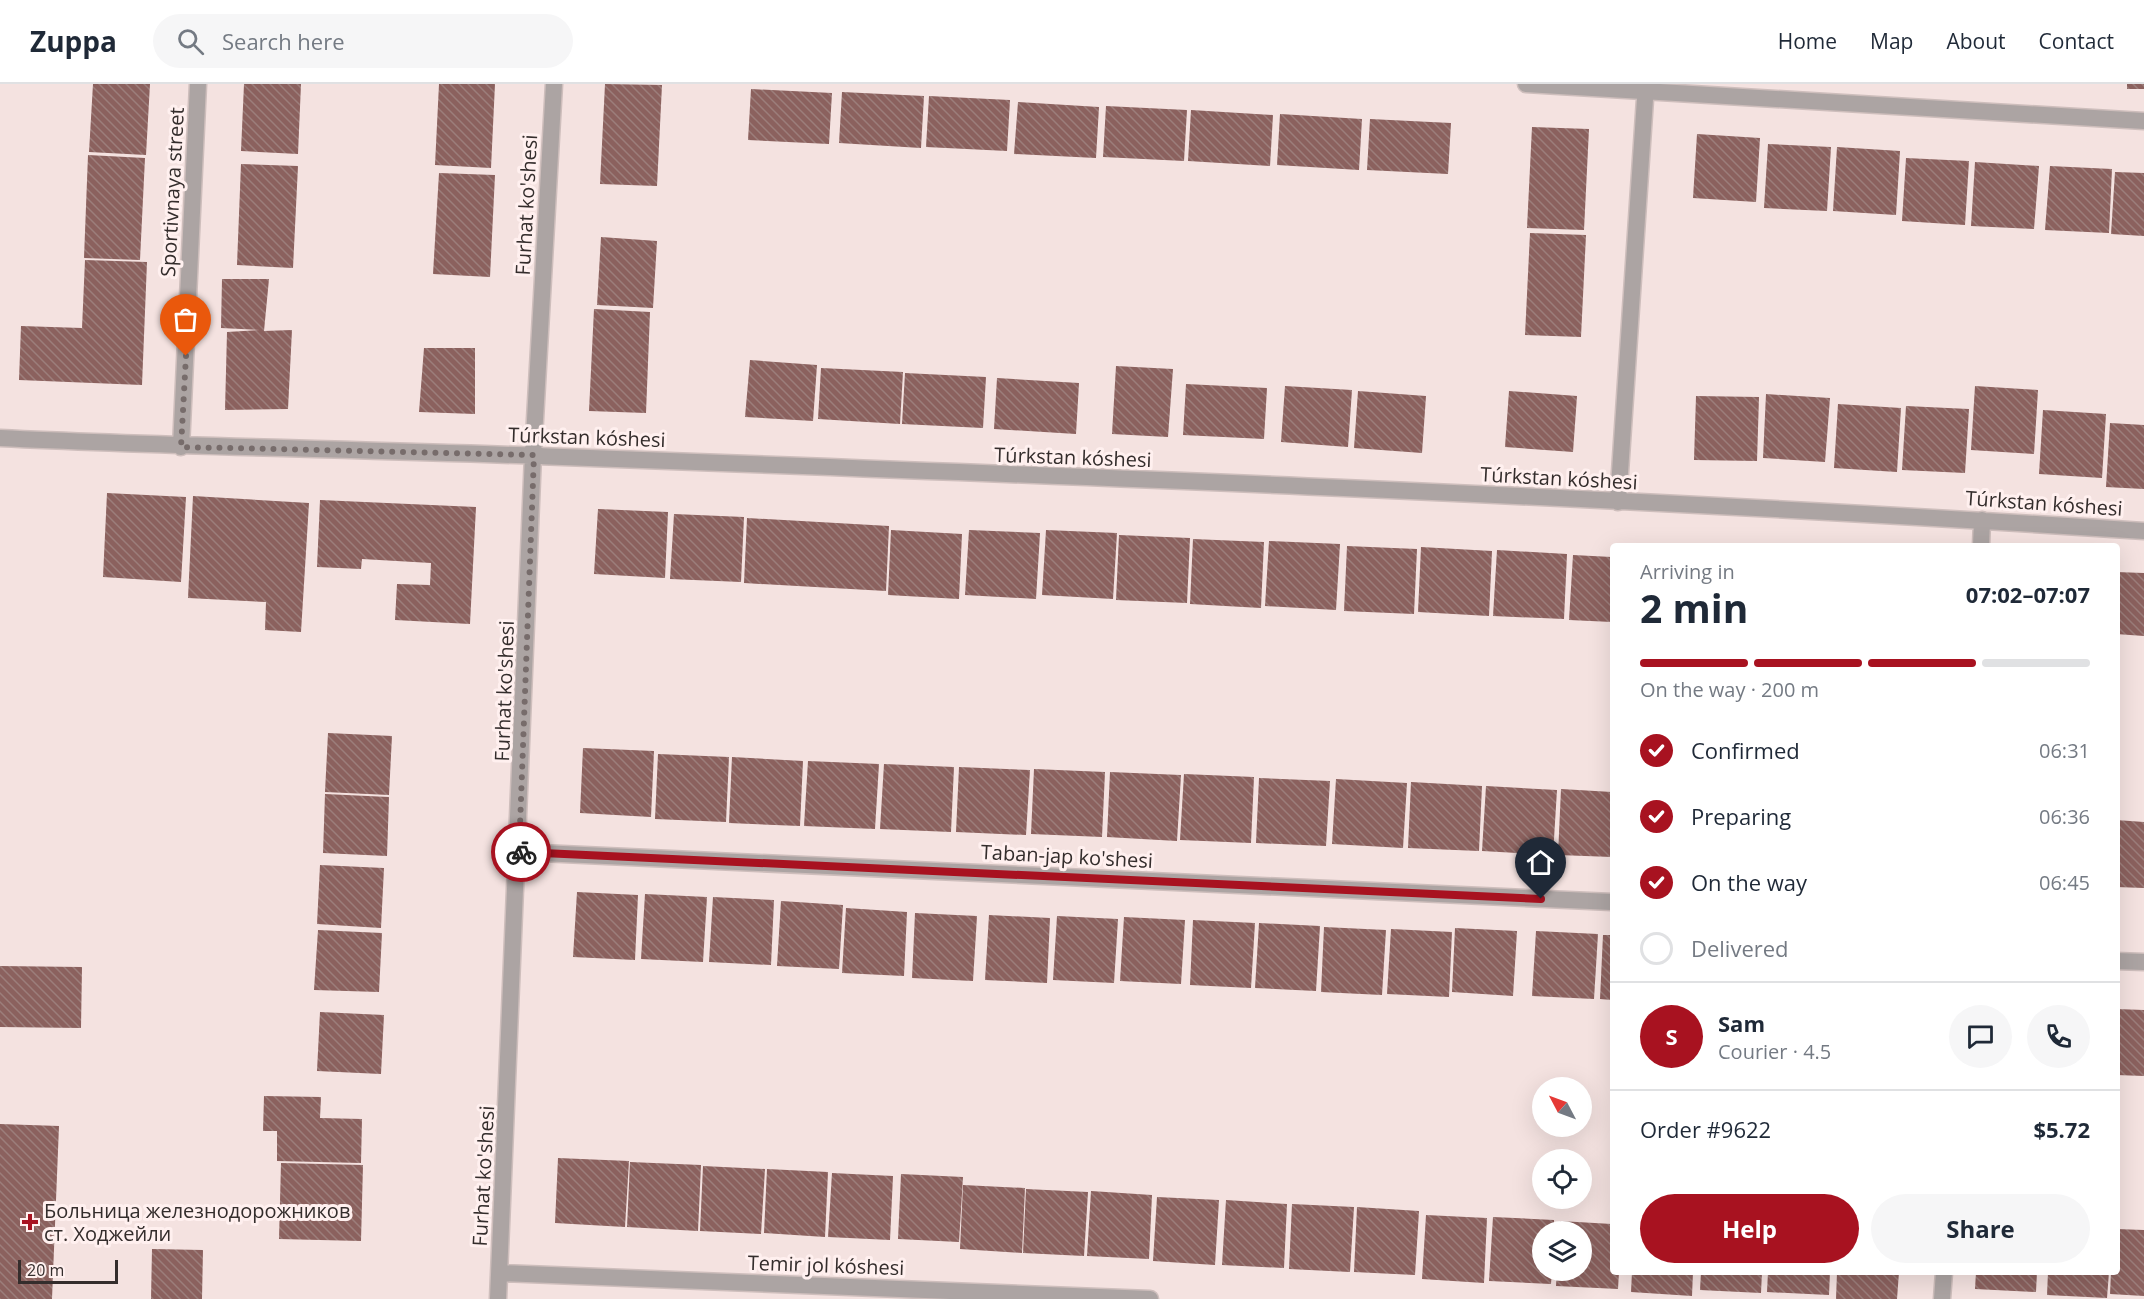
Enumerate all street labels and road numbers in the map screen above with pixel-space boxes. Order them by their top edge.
street label: Sportivnaya street [154,107,190,277]
street label: Furhat ko'shesi [509,134,543,276]
street label: Túrkstan kóshesi [508,421,666,453]
street label: Túrkstan kóshesi [994,441,1152,473]
street label: Túrkstan kóshesi [1480,460,1638,496]
street label: Túrkstan kóshesi [1965,484,2123,522]
street label: Furhat ko'shesi [488,620,520,762]
street label: Taban-jap ko'shesi [980,838,1154,874]
street label: Furhat ko'shesi [466,1105,500,1247]
street label: Temir jol kóshesi [747,1249,905,1281]

